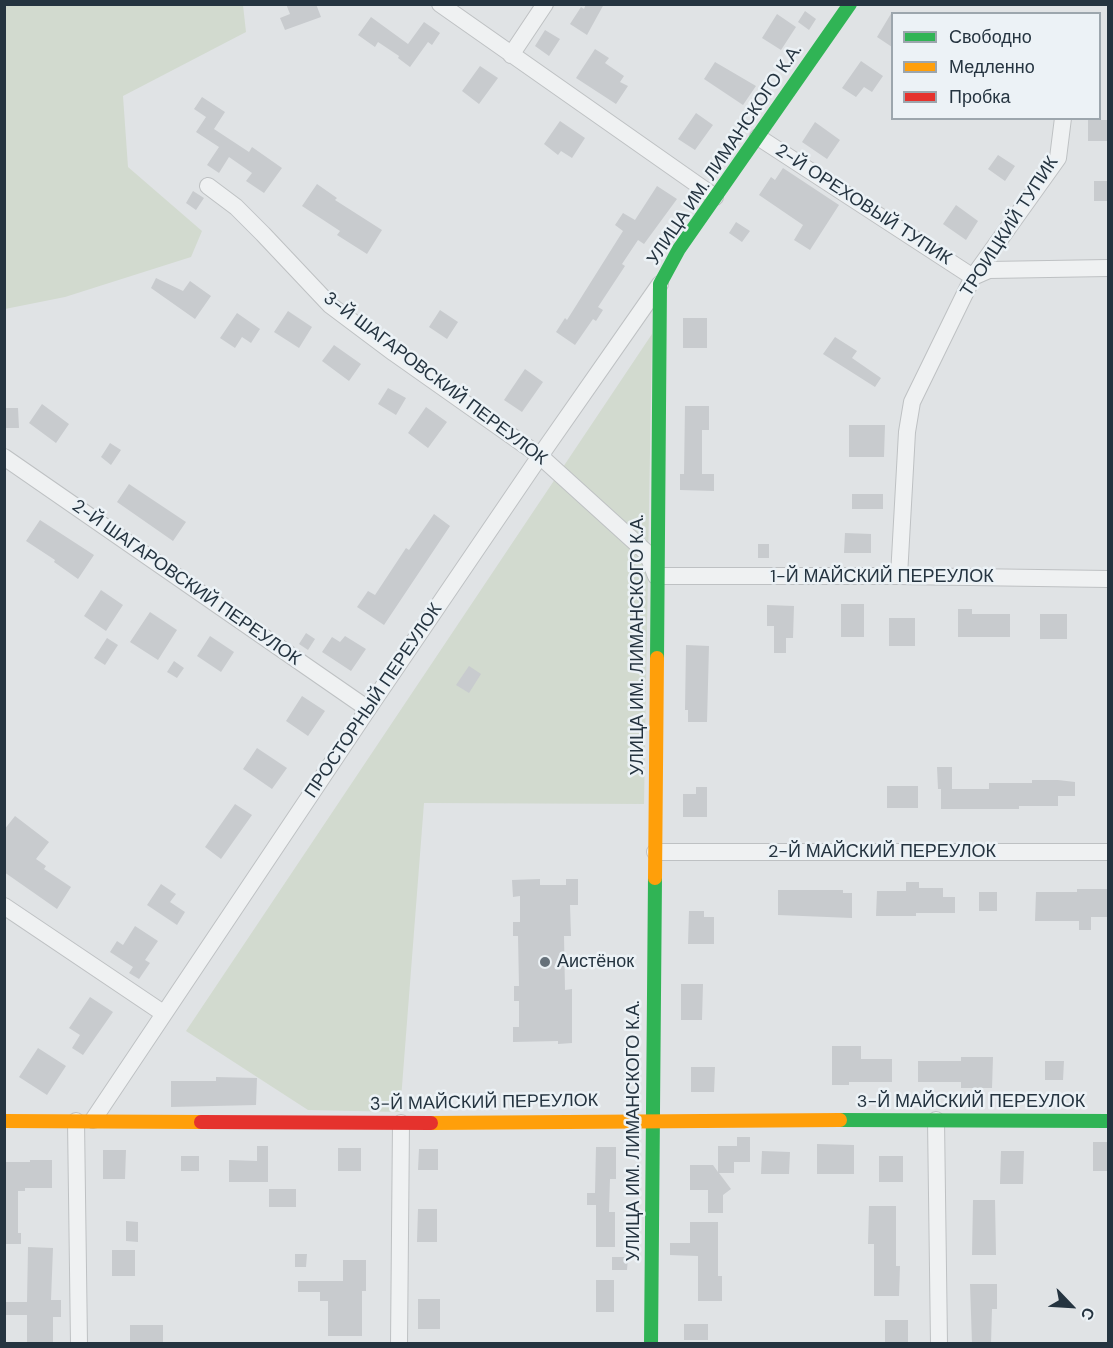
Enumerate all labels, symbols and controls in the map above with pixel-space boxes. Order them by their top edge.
legend [891,12,1101,120]
text: Свободно [949,25,1032,49]
street label: УЛИЦА ИМ. ЛИМАНСКОГО К.А. [643,41,807,269]
text: Медленно [949,55,1035,79]
text: Пробка [949,85,1011,109]
street label: 2-Й ОРЕХОВЫЙ ТУПИК [771,140,955,270]
street label: ТРОИЦКИЙ ТУПИК [957,153,1063,301]
street label: 3-Й ШАГАРОВСКИЙ ПЕРЕУЛОК [319,288,551,470]
street label: 2-Й ШАГАРОВСКИЙ ПЕРЕУЛОК [68,496,304,670]
street label: УЛИЦА ИМ. ЛИМАНСКОГО К.А. [627,514,649,776]
street label: 1-Й МАЙСКИЙ ПЕРЕУЛОК [770,566,994,588]
street label: ПРОСТОРНЫЙ ПЕРЕУЛОК [301,600,447,802]
street label: 2-Й МАЙСКИЙ ПЕРЕУЛОК [768,841,996,863]
place label: Аистёнок [557,951,634,973]
marker: Аистёнок [538,955,552,969]
street label: УЛИЦА ИМ. ЛИМАНСКОГО К.А. [623,1000,645,1262]
street label: 3-Й МАЙСКИЙ ПЕРЕУЛОК [370,1090,598,1116]
street label: 3-Й МАЙСКИЙ ПЕРЕУЛОК [857,1091,1085,1113]
north arrow [1041,1276,1101,1336]
text: С [1076,1304,1100,1323]

